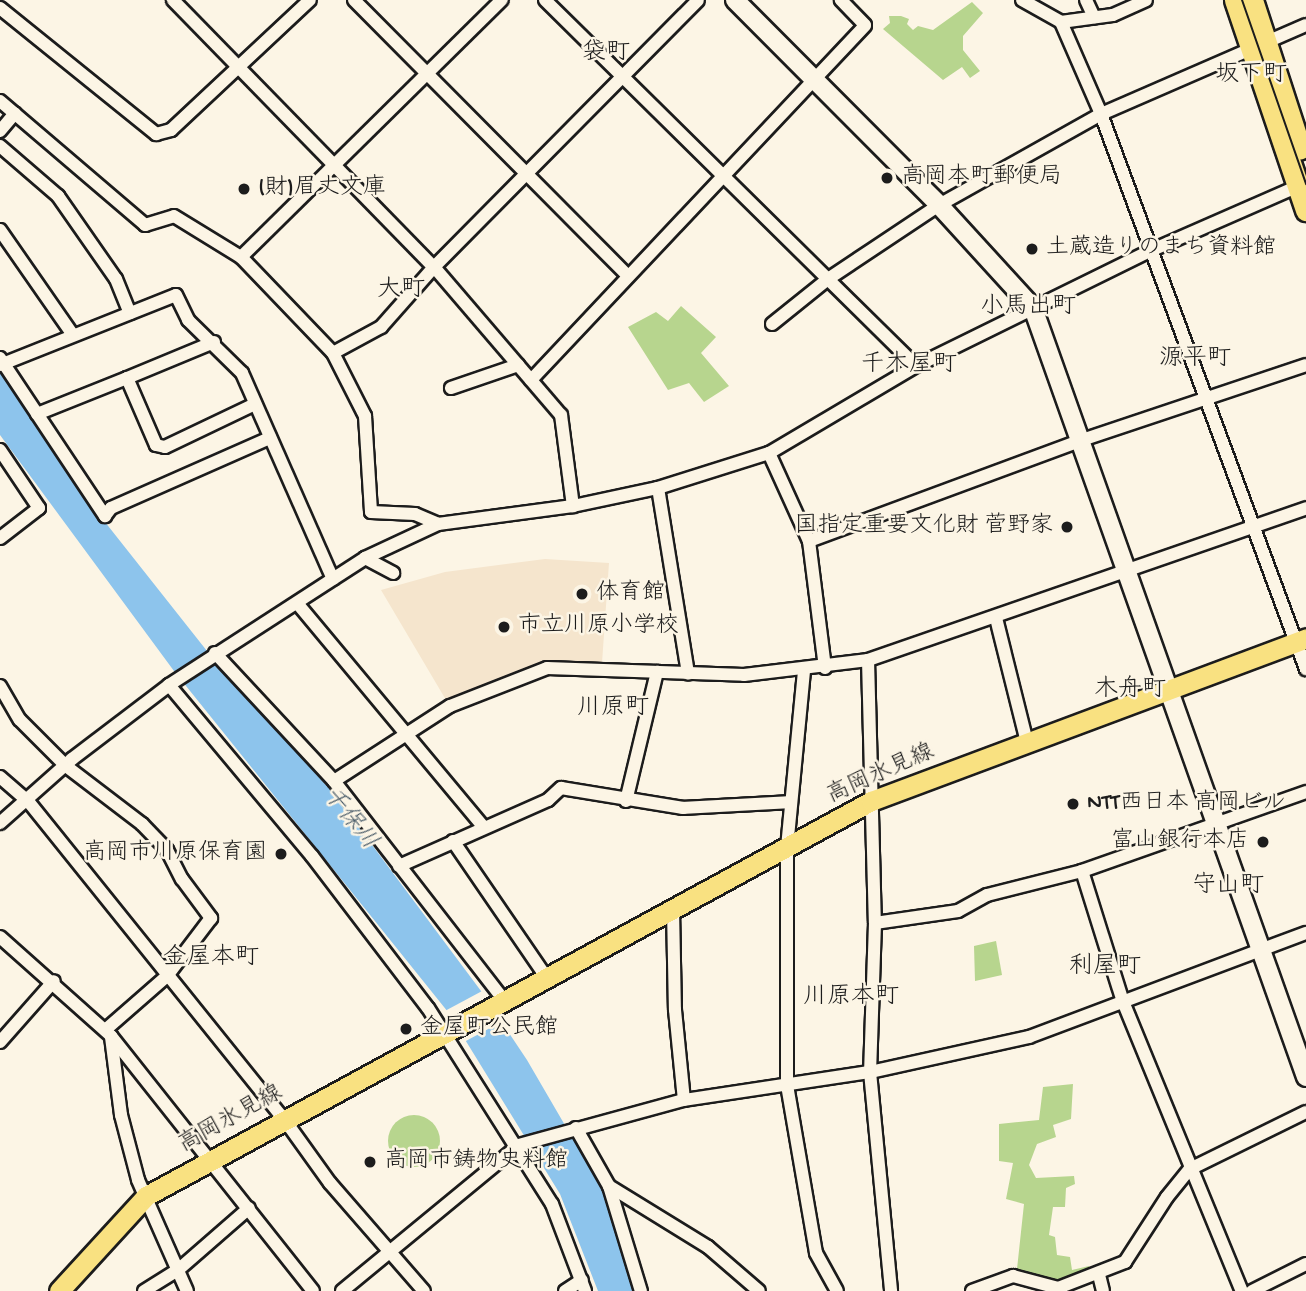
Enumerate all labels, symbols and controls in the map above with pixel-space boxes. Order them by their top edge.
district label: 袋町 [582,40,630,68]
district label: 坂下町 [1215,62,1287,90]
place label: 高岡本町郵便局 [901,164,1062,192]
marker: 高岡本町郵便局 [879,170,895,186]
place label: (財)眉丈文庫 [258,175,386,203]
marker: (財)眉丈文庫 [236,181,252,197]
place label: 土蔵造りのまち資料館 [1046,235,1276,263]
marker: 土蔵造りのまち資料館 [1024,241,1040,257]
district label: 大町 [377,277,425,305]
district label: 小馬出町 [980,294,1076,322]
district label: 源平町 [1159,346,1231,374]
district label: 千木屋町 [861,352,957,380]
place label: 国指定重要文化財 菅野家 [795,513,1053,541]
marker: 国指定重要文化財 菅野家 [1059,519,1075,535]
place label: 体育館 [596,580,665,608]
marker: 体育館 [574,586,590,602]
place label: 市立川原小学校 [518,613,679,641]
marker: 市立川原小学校 [496,619,512,635]
district label: 木舟町 [1094,677,1166,705]
district label: 川原町 [577,695,649,723]
street label: 高岡氷見線 [823,739,939,811]
water label: 千保川 [315,782,383,856]
place label: NTT西日本 高岡ビル [1087,790,1286,818]
marker: NTT西日本 高岡ビル [1065,796,1081,812]
place label: 富山銀行本店 [1111,828,1249,856]
marker: 富山銀行本店 [1255,834,1271,850]
place label: 高岡市川原保育園 [83,840,267,868]
marker: 高岡市川原保育園 [273,846,289,862]
district label: 守山町 [1192,873,1264,901]
district label: 金屋本町 [163,945,259,973]
district label: 利屋町 [1069,954,1141,982]
district label: 川原本町 [803,984,899,1012]
place label: 金屋町公民館 [420,1015,558,1043]
marker: 金屋町公民館 [398,1021,414,1037]
street label: 高岡氷見線 [174,1080,288,1160]
place label: 高岡市鋳物史料館 [384,1148,568,1176]
marker: 高岡市鋳物史料館 [362,1154,378,1170]

